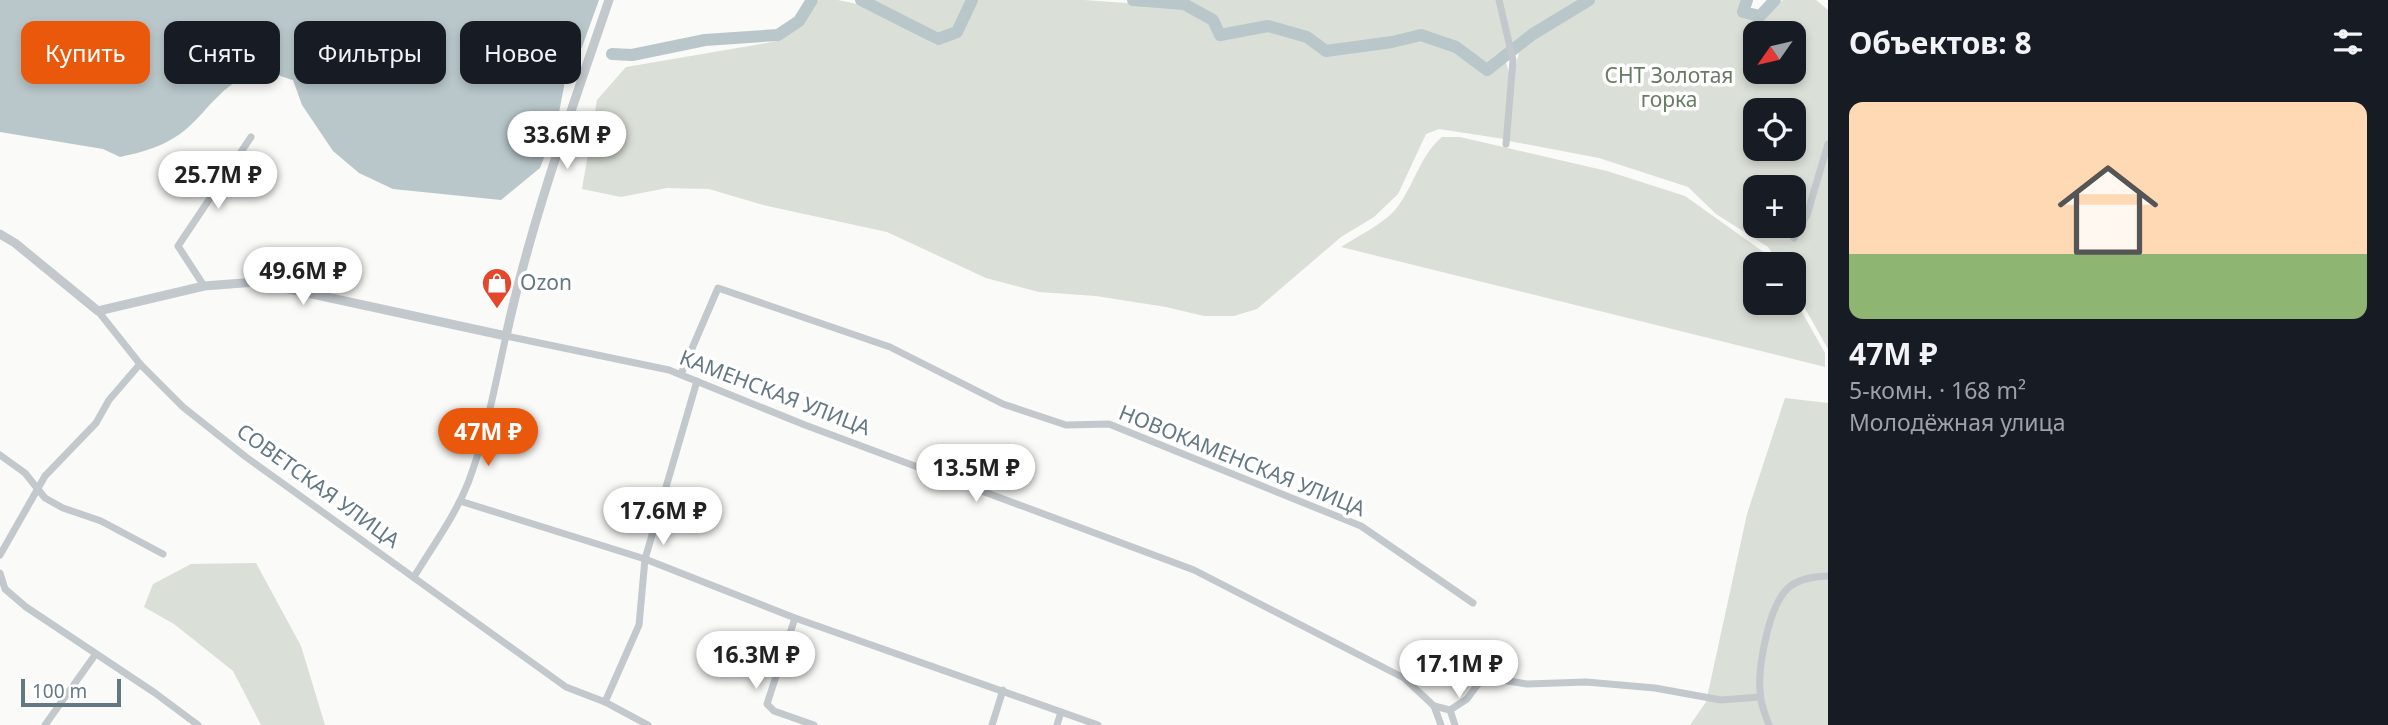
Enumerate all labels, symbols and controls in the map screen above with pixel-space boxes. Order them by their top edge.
chip: Купить [21,21,150,84]
chip: Снять [164,21,280,84]
chip: Фильтры [294,21,446,84]
chip: Новое [460,21,581,84]
north arrow [1743,21,1806,84]
map controls [1743,21,1806,315]
text: Объектов: 8 [1849,22,2032,63]
icon: filters [2329,23,2367,61]
park label: СНТ Золотая горка [1605,61,1733,113]
button: locate [1743,98,1806,161]
pin: 33.6M ₽ [502,111,632,171]
text: 33.6M ₽ [523,118,611,150]
icon: home [2045,147,2171,273]
pin: 25.7M ₽ [153,152,283,211]
text: 25.7M ₽ [174,158,262,190]
button: + [1743,175,1806,238]
pin: 49.6M ₽ [238,247,368,307]
button: − [1743,252,1806,315]
text: 49.6M ₽ [259,254,347,286]
shop icon: Ozon [480,266,514,310]
place label: Ozon [520,268,572,296]
text: 47M ₽ [1849,333,1937,374]
street label: КАМЕНСКАЯ УЛИЦА [676,343,875,442]
text: 5-комн. · 168 m² [1849,374,2026,406]
street label: НОВОКАМЕНСКАЯ УЛИЦА [1115,398,1370,523]
text: Молодёжная улица [1849,406,2065,438]
pin: 47M ₽ [439,408,537,468]
text: 47M ₽ [454,415,522,447]
street label: СОВЕТСКАЯ УЛИЦА [232,417,406,554]
pin: 13.5M ₽ [911,444,1041,504]
text: 13.5M ₽ [932,451,1020,483]
pin: 17.6M ₽ [598,488,728,547]
text: 17.6M ₽ [619,494,707,526]
pin: 16.3M ₽ [691,632,821,691]
text: 16.3M ₽ [712,638,800,670]
pin: 17.1M ₽ [1394,640,1524,700]
text: 17.1M ₽ [1415,647,1503,679]
scale bar [21,676,121,708]
text: 100 m [32,678,87,704]

